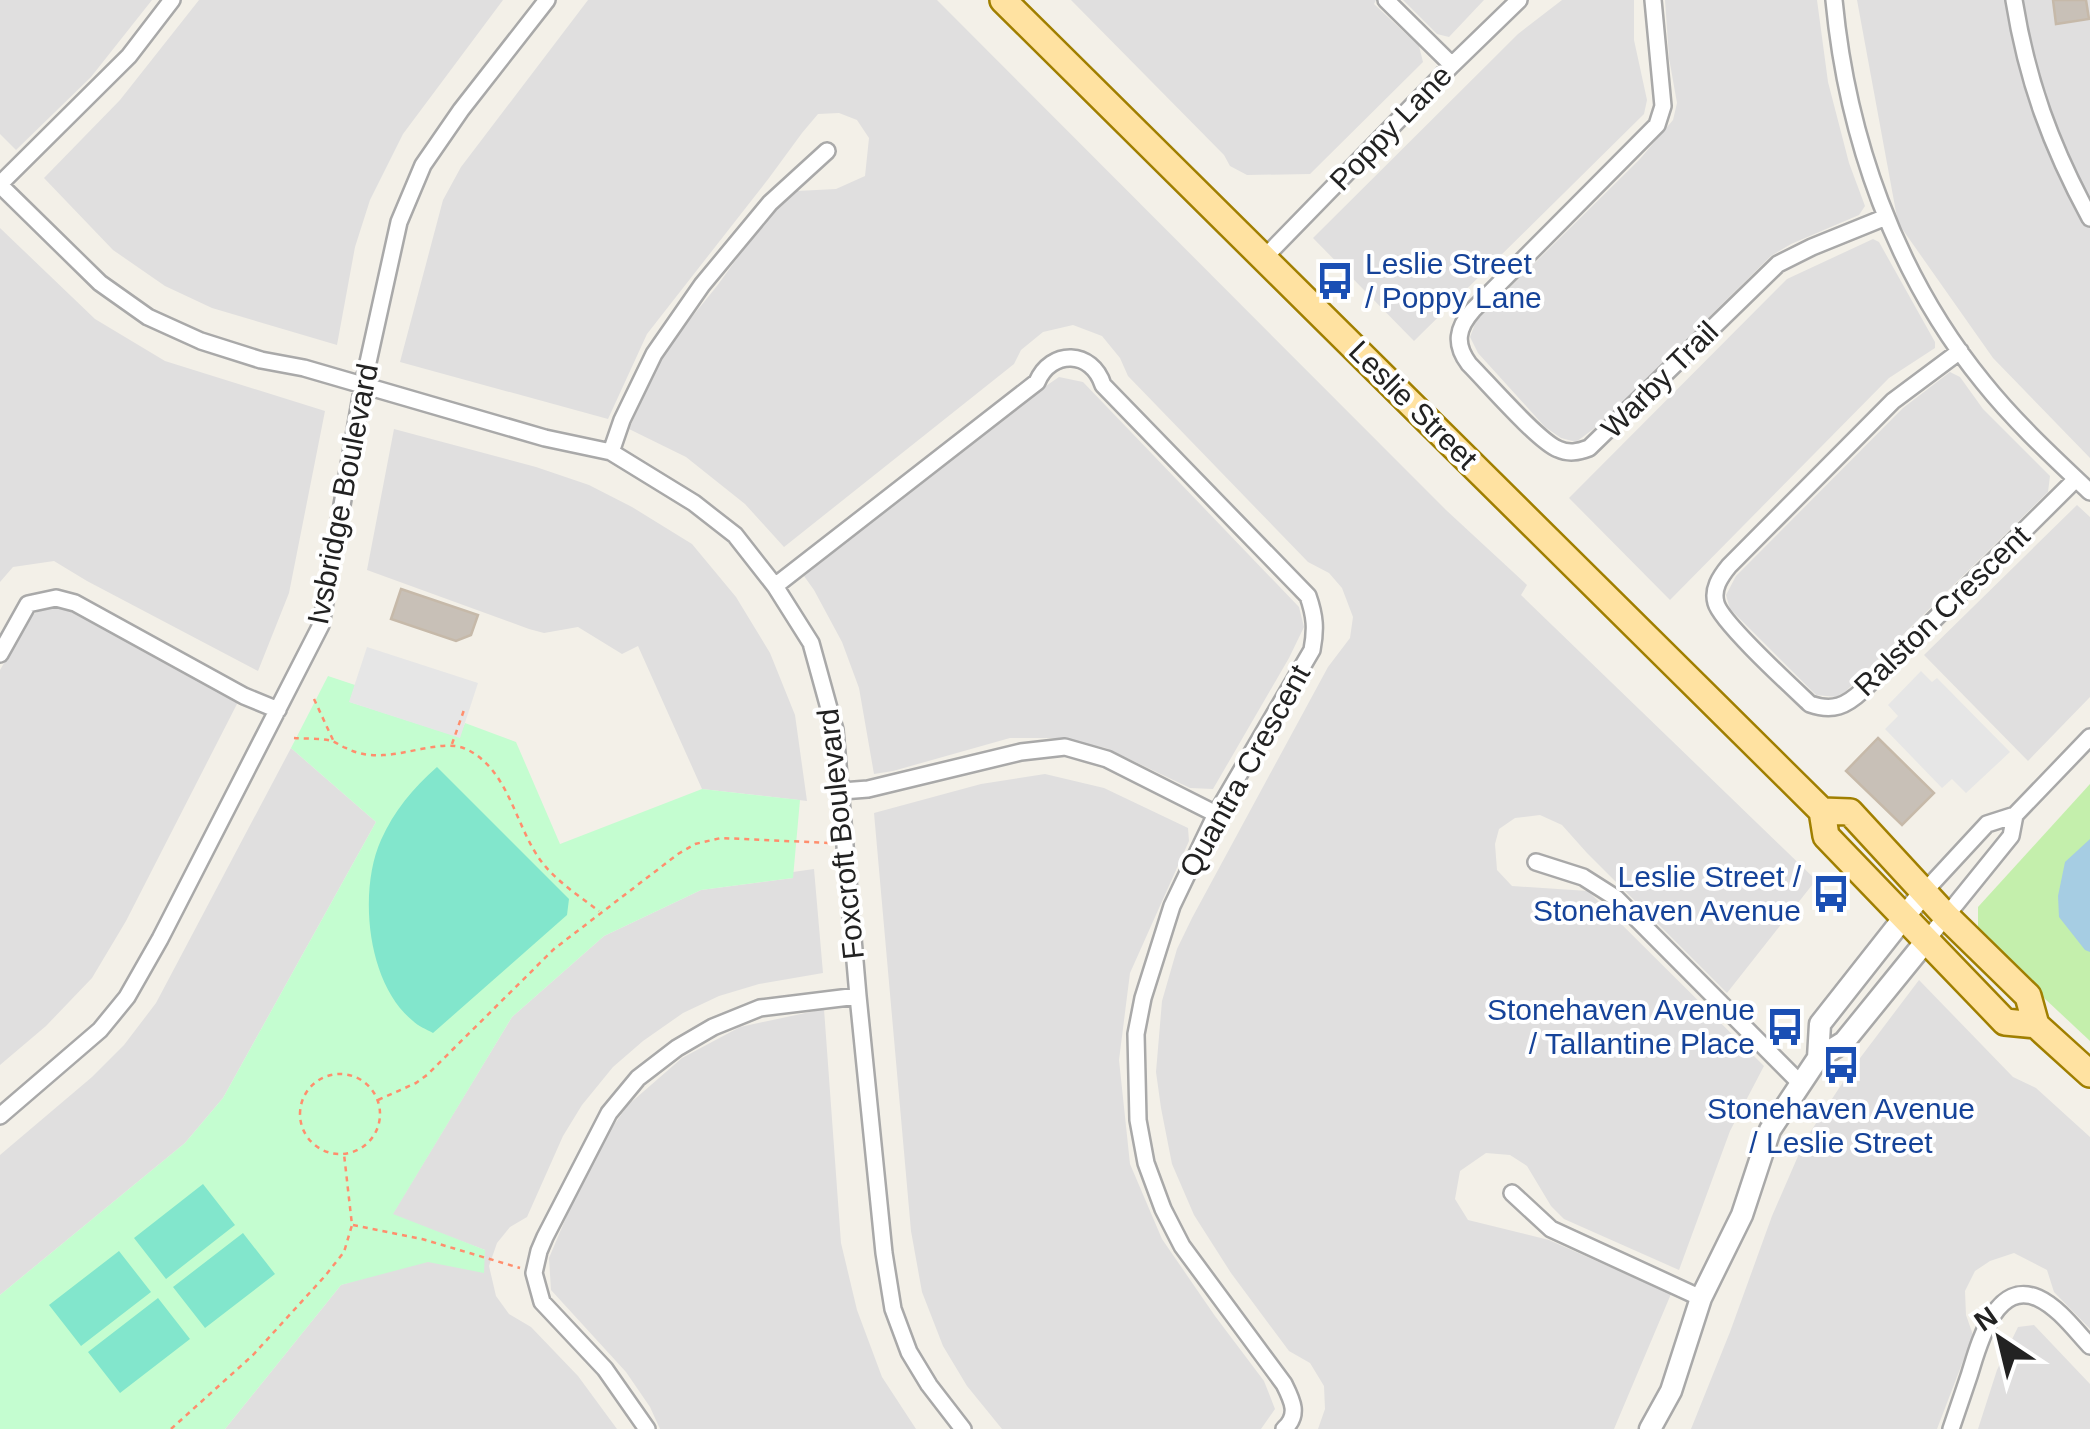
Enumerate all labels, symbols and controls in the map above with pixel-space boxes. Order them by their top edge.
street label: Poppy Lane [1323,59,1458,197]
place label: Leslie Street / Poppy Lane [1365,247,1542,314]
bus stop icon: Leslie Street / Poppy Lane [1314,260,1356,302]
street label: Warby Trail [1595,315,1725,445]
street label: Leslie Street [1343,334,1484,476]
street label: Ivsbridge Boulevard [301,361,384,627]
street label: Ralston Crescent [1847,518,2036,702]
street label: Quantra Crescent [1173,659,1317,882]
street label: Foxcroft Boulevard [811,707,870,961]
place label: Leslie Street / Stonehaven Avenue [1533,860,1802,927]
bus stop icon: Leslie Street / Stonehaven Avenue [1810,873,1852,915]
place label: Stonehaven Avenue / Tallantine Place [1487,993,1755,1060]
bus stop icon: Stonehaven Avenue / Tallantine Place [1764,1006,1806,1048]
bus stop icon: Stonehaven Avenue / Leslie Street [1820,1044,1862,1086]
place label: Stonehaven Avenue / Leslie Street [1707,1092,1975,1159]
north arrow [1950,1289,2050,1389]
text: N [1969,1300,2003,1337]

